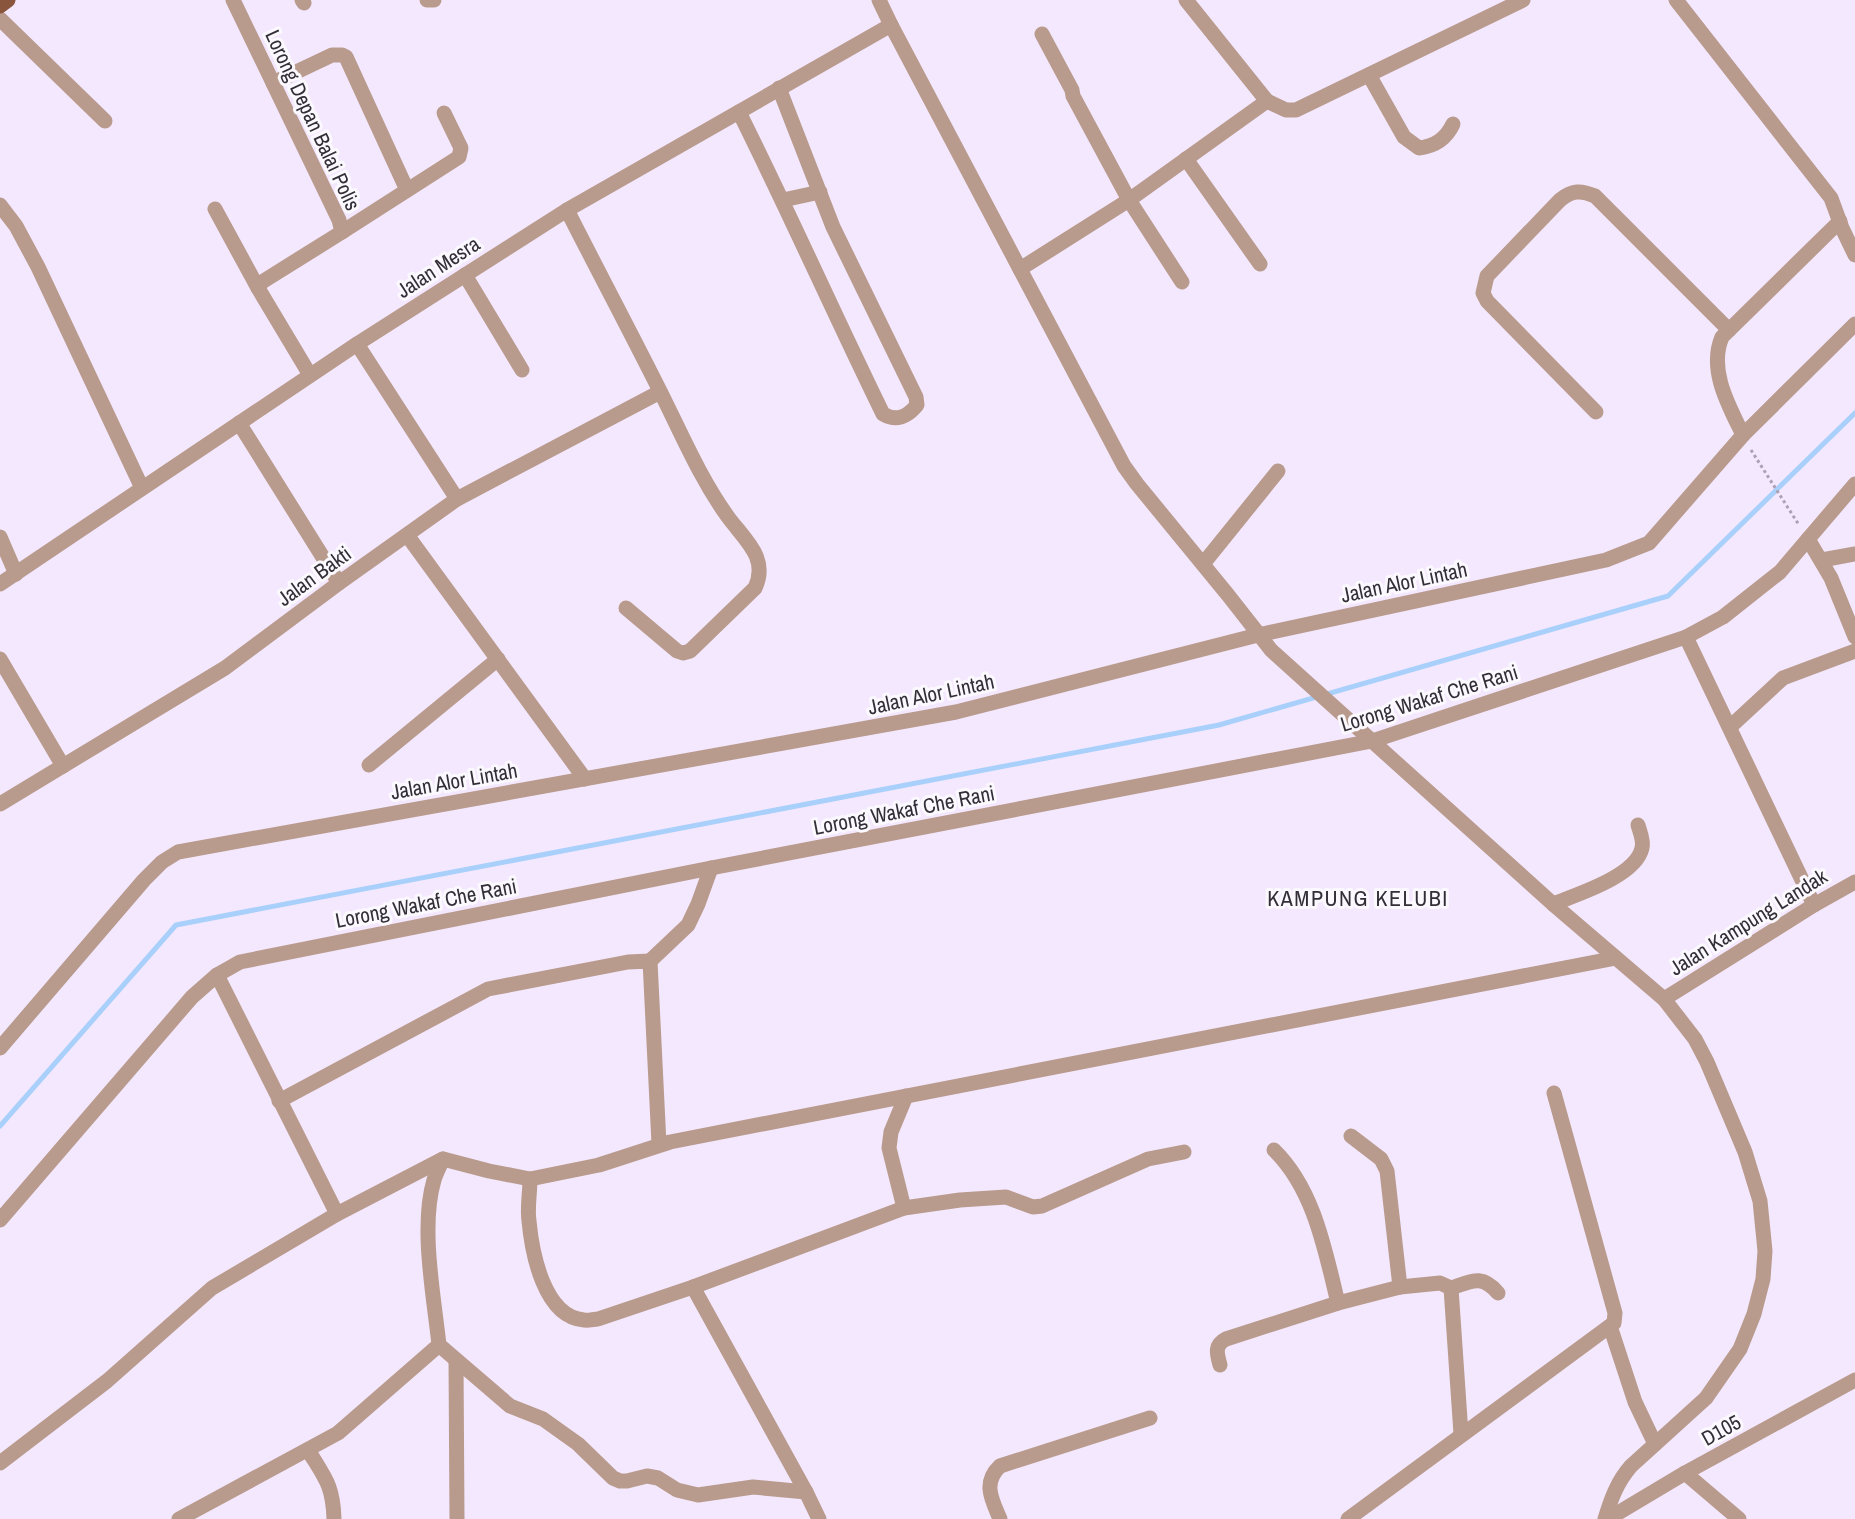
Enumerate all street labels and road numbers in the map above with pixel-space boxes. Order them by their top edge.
street label: Lorong Depan Balai Polis [258,25,368,215]
street label: Jalan Mesra [391,229,486,305]
street label: Jalan Bakti [271,539,357,613]
street label: Jalan Alor Lintah [1338,554,1470,610]
street label: Lorong Wakaf Che Rani [1337,657,1521,739]
street label: Jalan Alor Lintah [865,666,997,722]
street label: Jalan Alor Lintah [388,756,520,806]
street label: Lorong Wakaf Che Rani [811,778,997,842]
street label: Jalan Kampung Landak [1664,862,1833,982]
street label: Lorong Wakaf Che Rani [333,871,519,935]
street label: D105 [1696,1407,1746,1453]

